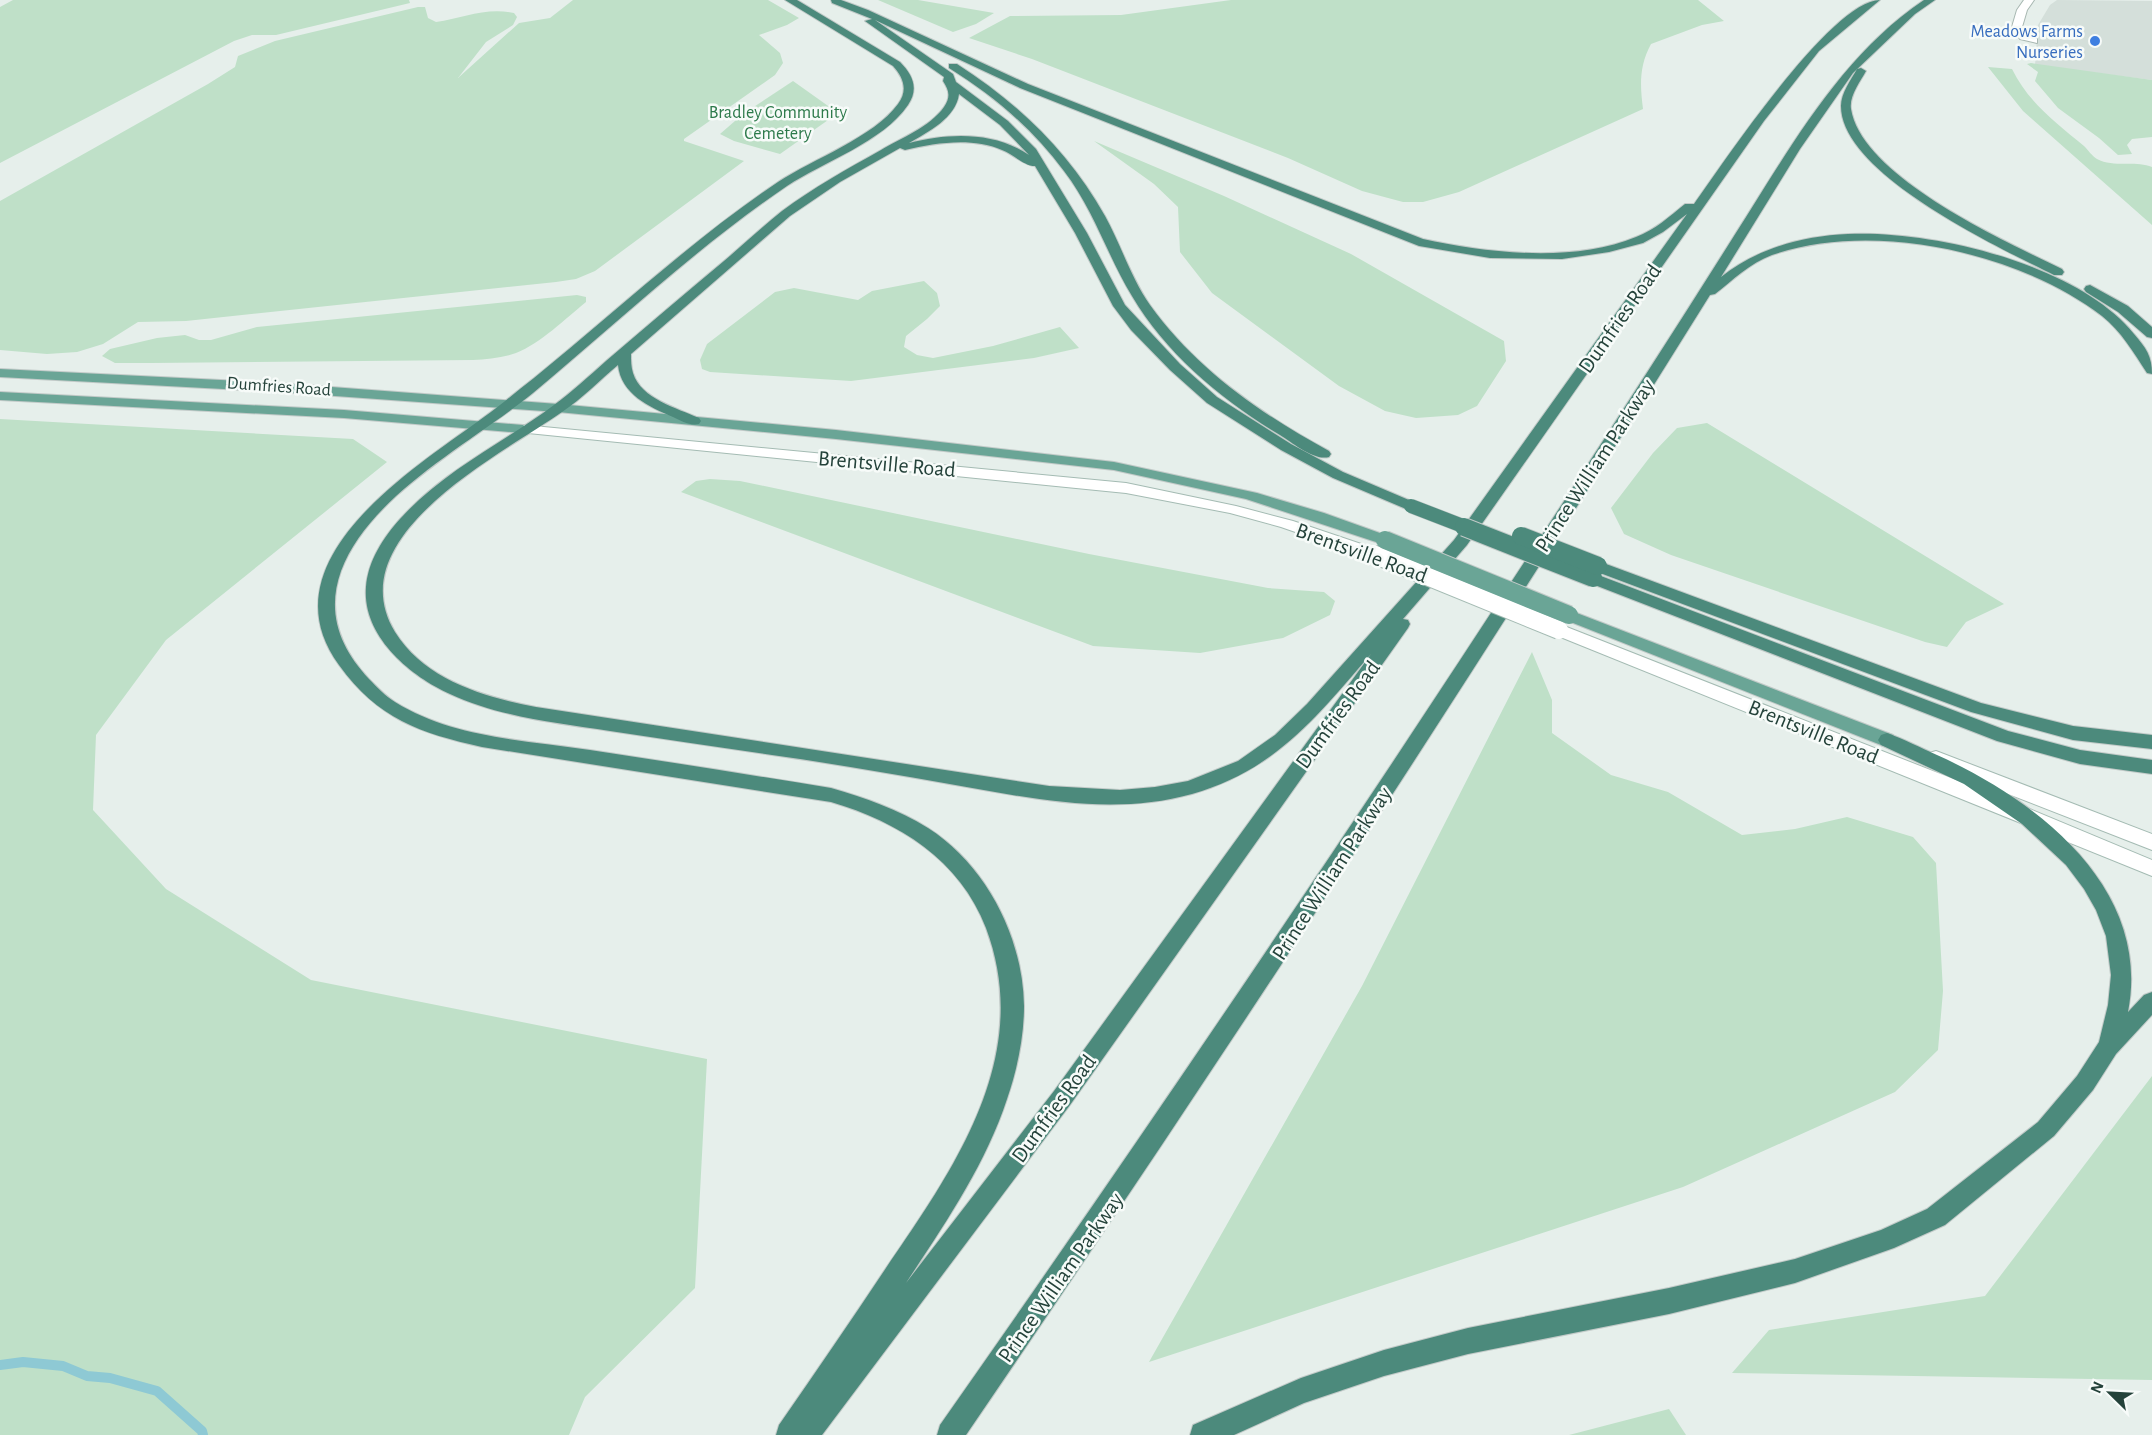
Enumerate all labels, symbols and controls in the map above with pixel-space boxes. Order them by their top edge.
place label: Meadows Farms Nurseries [1971,23,2083,62]
marker: Meadows Farms Nurseries [2088,34,2102,48]
park label: Bradley Community Cemetery [709,104,848,143]
street label: Dumfries Road [1574,260,1665,377]
street label: Dumfries Road [226,374,332,400]
street label: Prince William Parkway [1531,375,1659,556]
street label: Brentsville Road [817,447,957,481]
street label: Brentsville Road [1293,519,1430,587]
street label: Dumfries Road [1291,657,1384,773]
street label: Brentsville Road [1745,696,1882,768]
street label: Prince William Parkway [1268,783,1396,964]
street label: Dumfries Road [1007,1051,1100,1167]
street label: Prince William Parkway [994,1188,1128,1366]
north arrow [2080,1363,2140,1423]
text: N [2088,1379,2107,1396]

